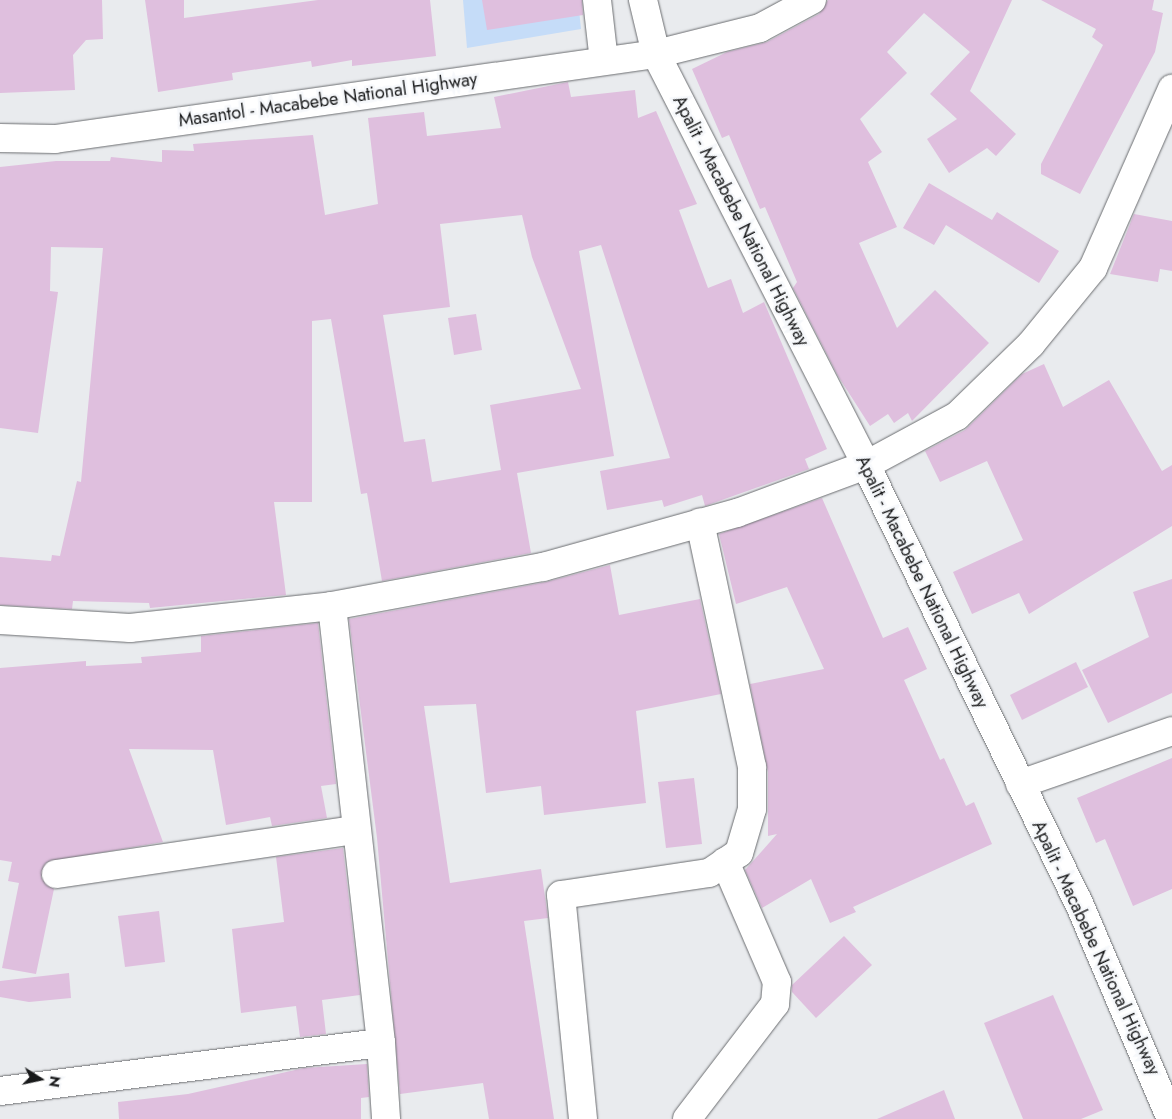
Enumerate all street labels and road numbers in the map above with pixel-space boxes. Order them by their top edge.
street label: Masantol - Macabebe National Highway [177,68,479,132]
street label: Apalit - Macabebe National Highway [668,92,814,350]
street label: Apalit - Macabebe National Highway [851,452,993,712]
street label: Apalit - Macabebe National Highway [1027,817,1165,1079]

